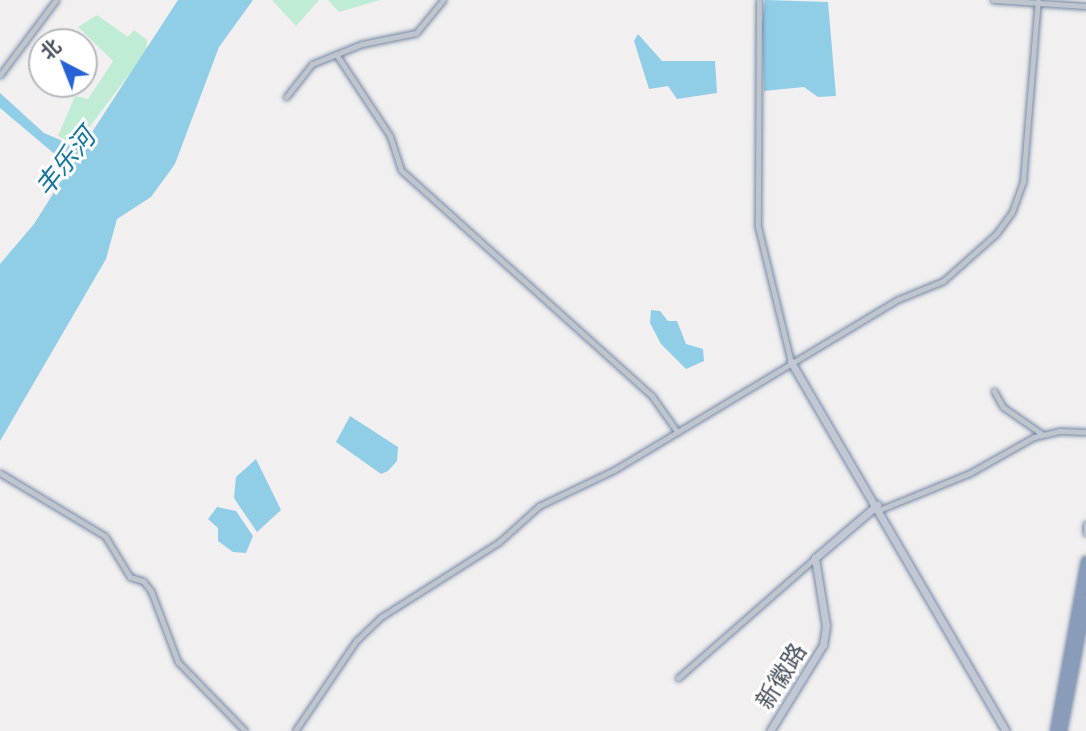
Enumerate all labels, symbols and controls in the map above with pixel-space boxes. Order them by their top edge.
north arrow [28,28,98,98]
text: 北 [35,33,66,65]
water label: 丰乐河 [28,122,102,202]
street label: 新徽路 [750,638,812,714]

